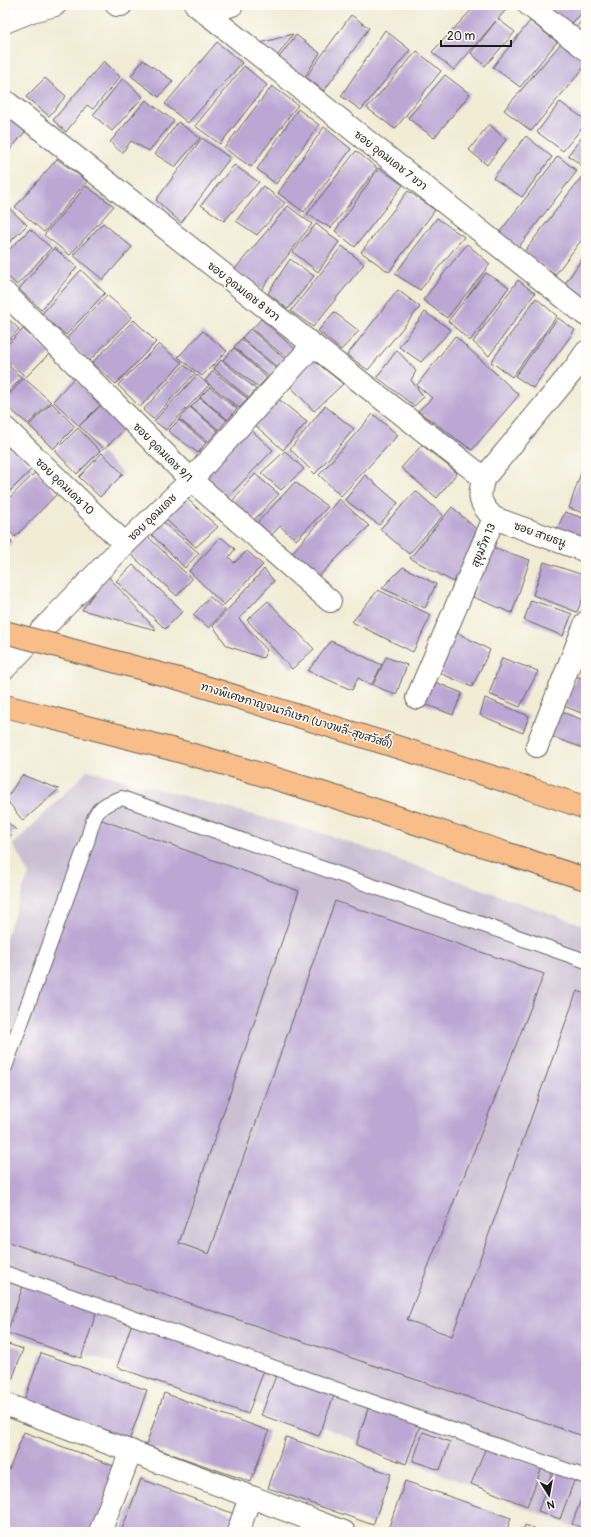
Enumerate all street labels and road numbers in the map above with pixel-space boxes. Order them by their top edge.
street label: ซอย อุดมเดช 7 ขวา [351,128,430,194]
street label: ซอย อุดมเดช 8 ขวา [204,259,283,325]
street label: ซอย อุดมเดช 9/1 [129,420,195,486]
street label: ซอย อุดมเดช 10 [31,455,97,519]
street label: ซอย อุดมเดช [126,491,181,545]
street label: ซอย สายธนู [511,519,568,552]
street label: สุขุมวิท 13 [468,521,500,570]
street label: ทางพิเศษกาญจนาภิเษก (บางพลี-สุขสวัสดิ์) [199,675,396,753]

